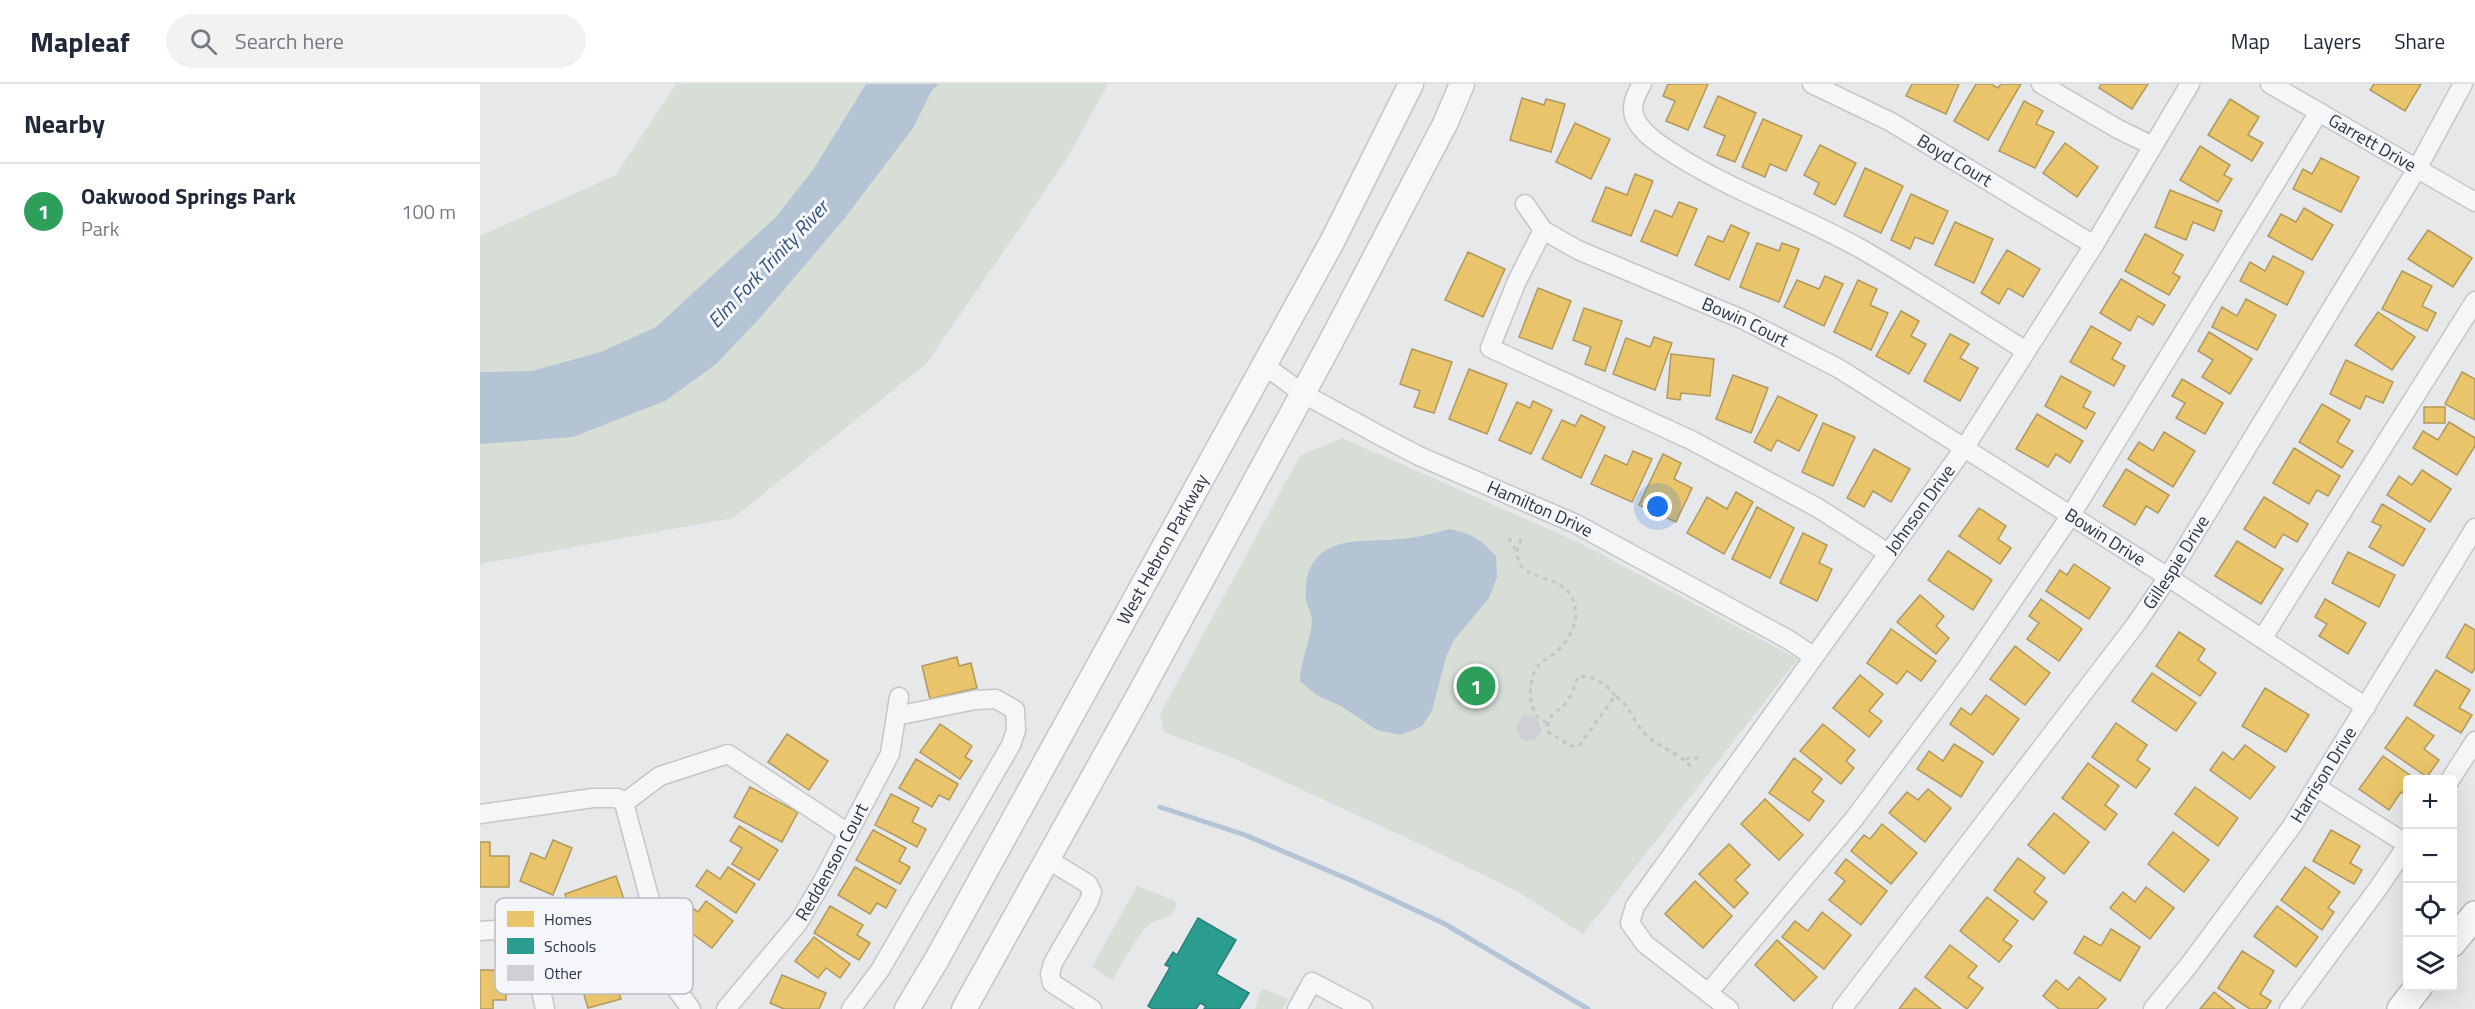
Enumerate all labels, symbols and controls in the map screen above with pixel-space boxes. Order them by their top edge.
search box [166,14,586,68]
text: Mapleaf [30,20,130,63]
text: Search here [235,24,344,58]
icon: search [187,25,220,58]
text: Map [2231,25,2270,57]
text: Layers [2303,25,2361,57]
text: Share [2394,25,2445,57]
text: Nearby [24,104,105,143]
street label: Garrett Drive [2324,106,2422,178]
street label: Boyd Court [1912,127,1998,194]
text: Oakwood Springs Park [81,179,296,213]
water label: Elm Fork Trinity River [700,191,837,335]
text: 1 [38,196,49,227]
text: 100 m [401,196,456,227]
text: Park [81,213,119,244]
street label: Bowin Court [1698,290,1794,354]
street label: Johnson Drive [1878,459,1961,560]
street label: West Hebron Parkway [1110,468,1215,630]
street label: Hamilton Drive [1483,473,1598,544]
your location [1643,492,1672,521]
street label: Bowin Drive [2060,501,2151,573]
street label: Gillespie Drive [2136,510,2216,615]
pin: 1 [1456,664,1496,708]
street label: Harrison Drive [2283,721,2363,828]
map controls [2403,775,2457,991]
button: + [2403,775,2457,829]
street label: Reddenson Court [788,798,875,926]
button: − [2403,829,2457,883]
button: locate [2403,883,2457,937]
legend [495,898,693,994]
text: Homes [544,907,592,931]
text: Schools [544,934,596,958]
button: layers [2403,937,2457,991]
text: Other [544,961,583,985]

